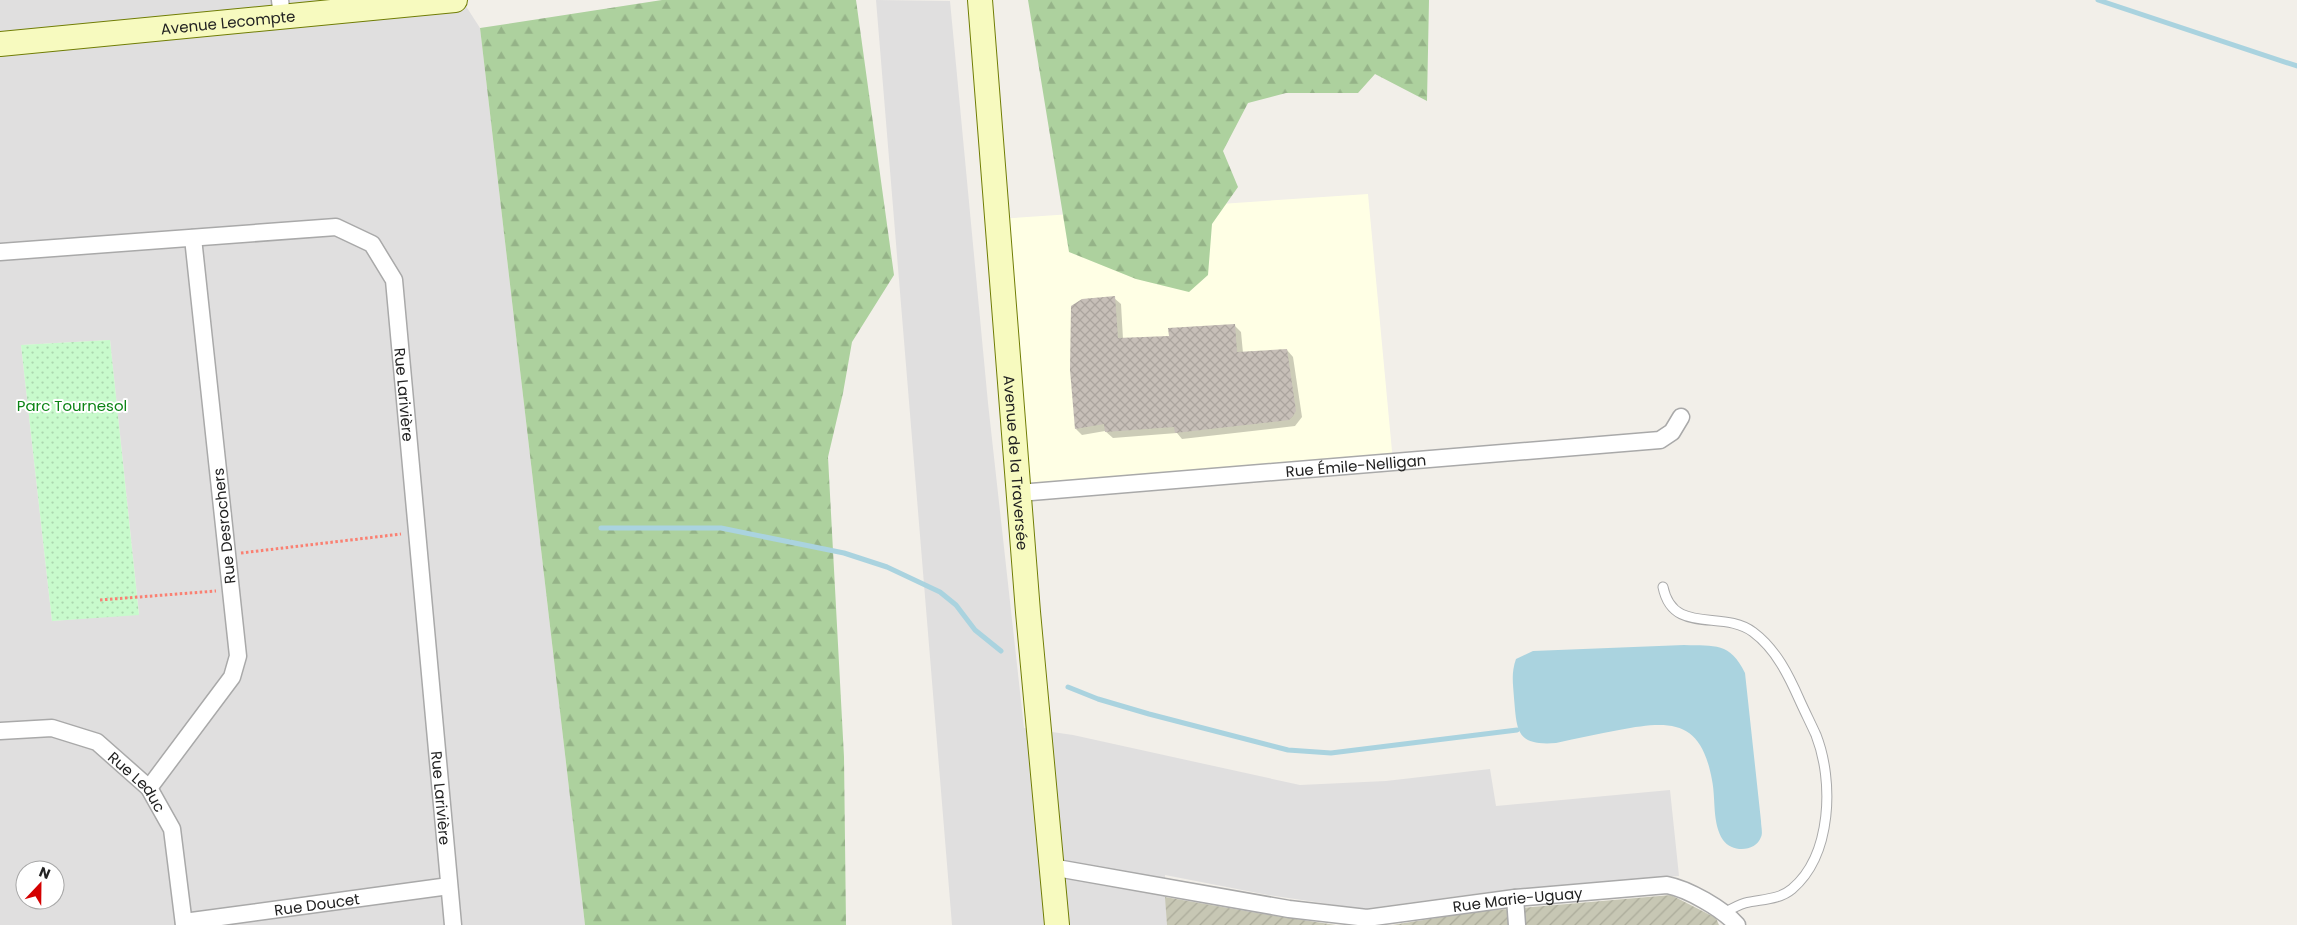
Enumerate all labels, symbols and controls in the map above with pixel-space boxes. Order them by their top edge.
street label: Avenue Lecompte [160,5,296,39]
street label: Rue Larivière [390,347,419,443]
street label: Avenue de la Traversée [999,374,1034,551]
park label: Parc Tournesol [17,395,127,416]
street label: Rue Émile-Nelligan [1285,449,1427,481]
street label: Rue Desrochers [207,467,241,585]
street label: Rue Leduc [104,746,171,816]
street label: Rue Larivière [427,750,456,846]
north arrow [15,860,65,910]
text: N [36,862,53,884]
street label: Rue Marie-Uguay [1451,882,1584,917]
street label: Rue Doucet [273,888,361,920]

